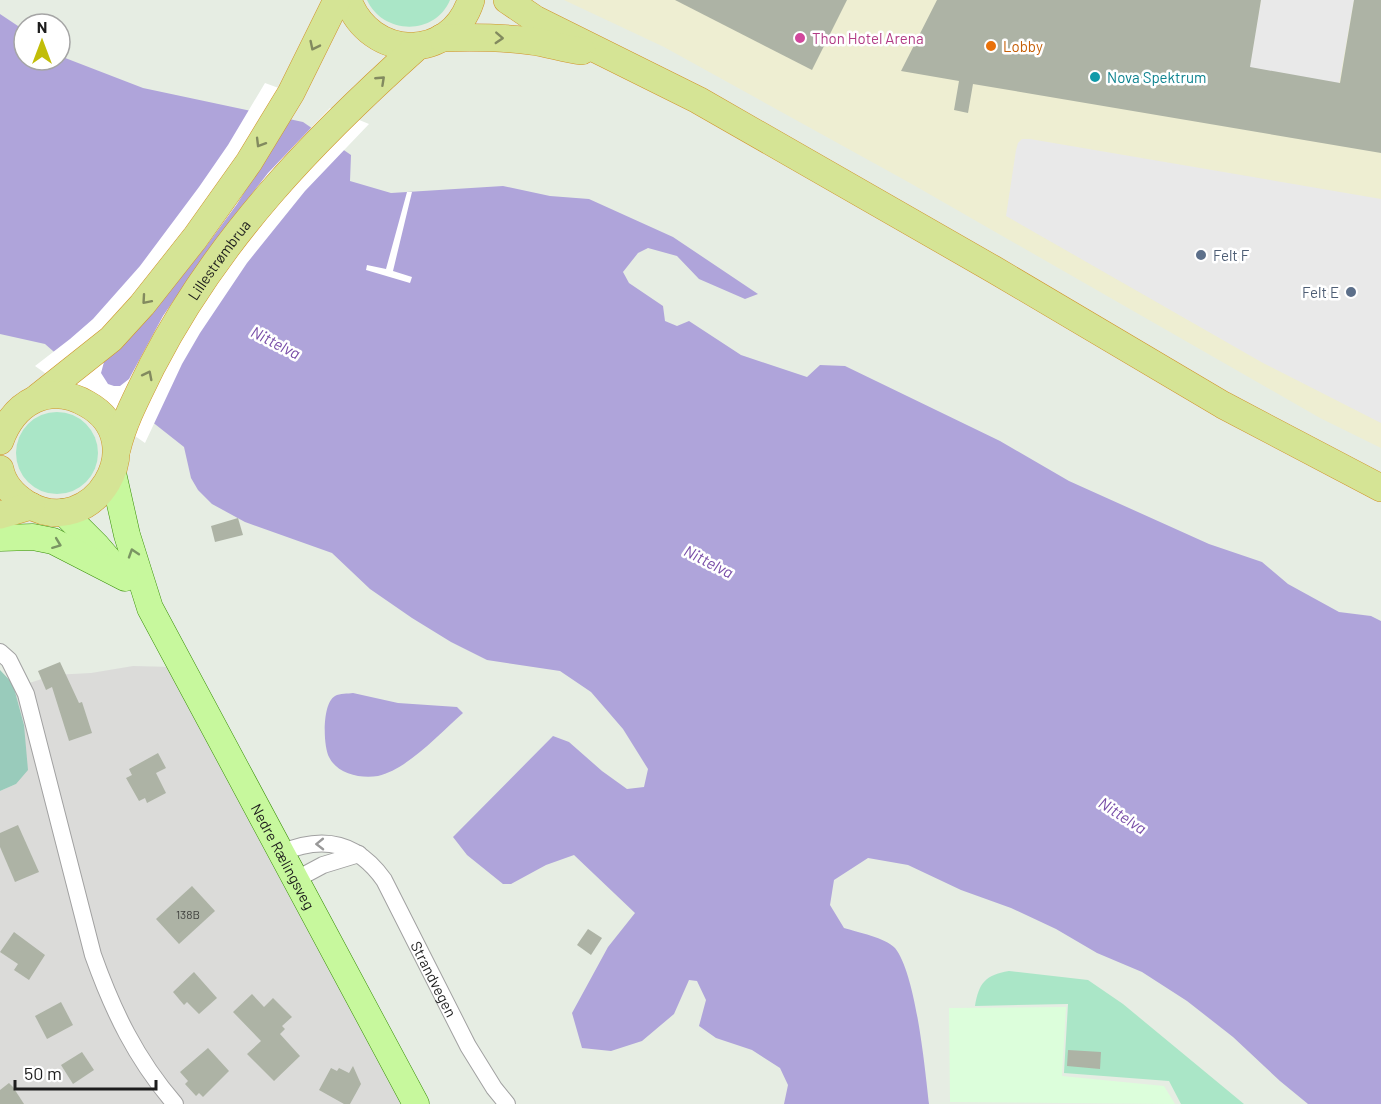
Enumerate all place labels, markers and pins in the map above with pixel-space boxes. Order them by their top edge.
place label: Thon Hotel Arena [812,29,924,47]
marker: Thon Hotel Arena [793,31,807,45]
place label: Lobby [1003,37,1043,55]
marker: Lobby [984,39,998,53]
place label: Nova Spektrum [1107,68,1206,86]
marker: Nova Spektrum [1088,70,1102,84]
place label: Felt F [1213,246,1250,264]
marker: Felt F [1194,248,1208,262]
place label: Felt E [1302,283,1339,301]
marker: Felt E [1344,285,1358,299]

